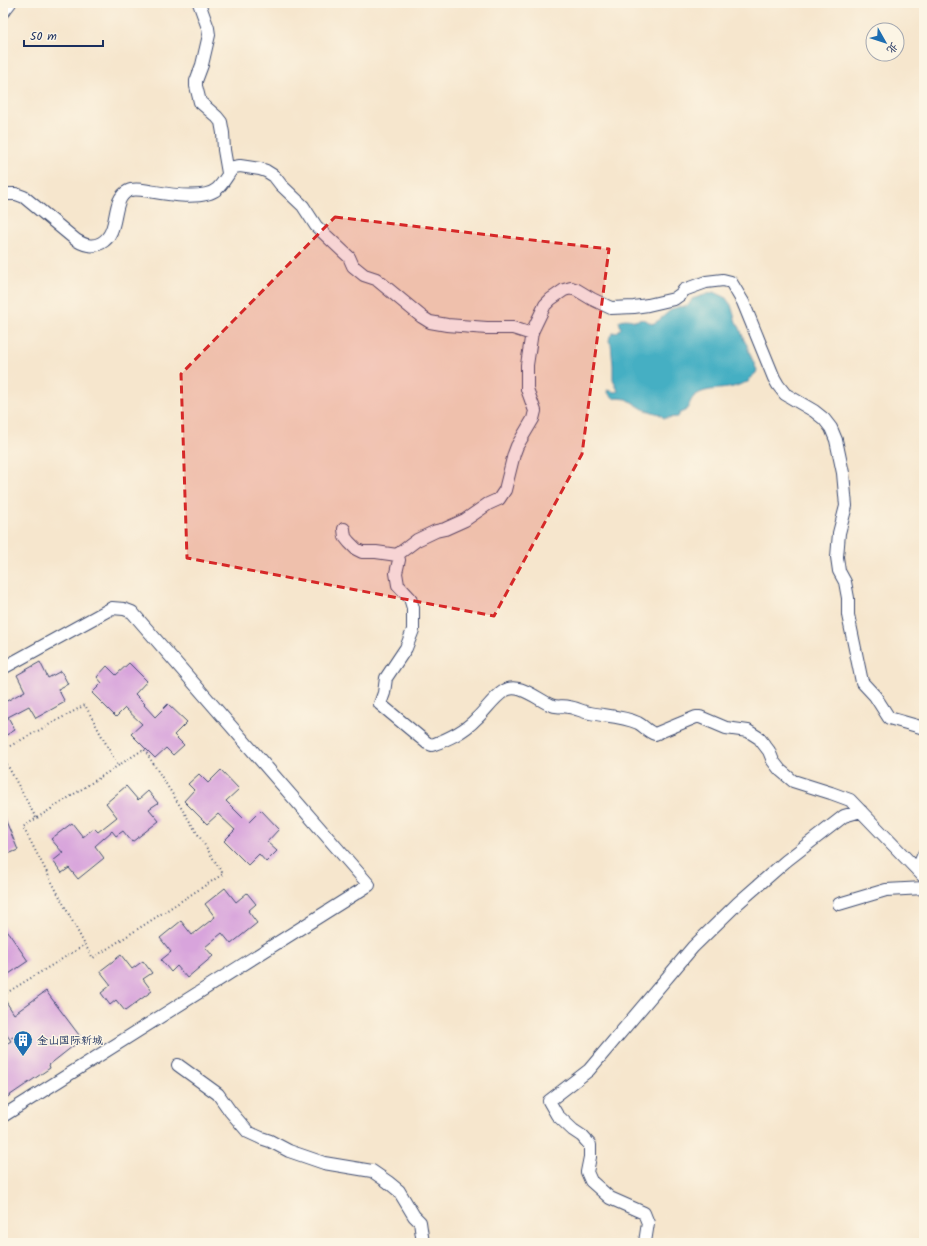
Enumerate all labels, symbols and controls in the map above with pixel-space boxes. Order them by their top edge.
scale bar [24,22,103,48]
north arrow [865,22,905,62]
text: 50 m [30,27,57,46]
text: 北 [882,38,902,58]
building icon: 金山国际新城 [12,1029,34,1057]
place label: 金山国际新城 [37,1032,103,1050]

